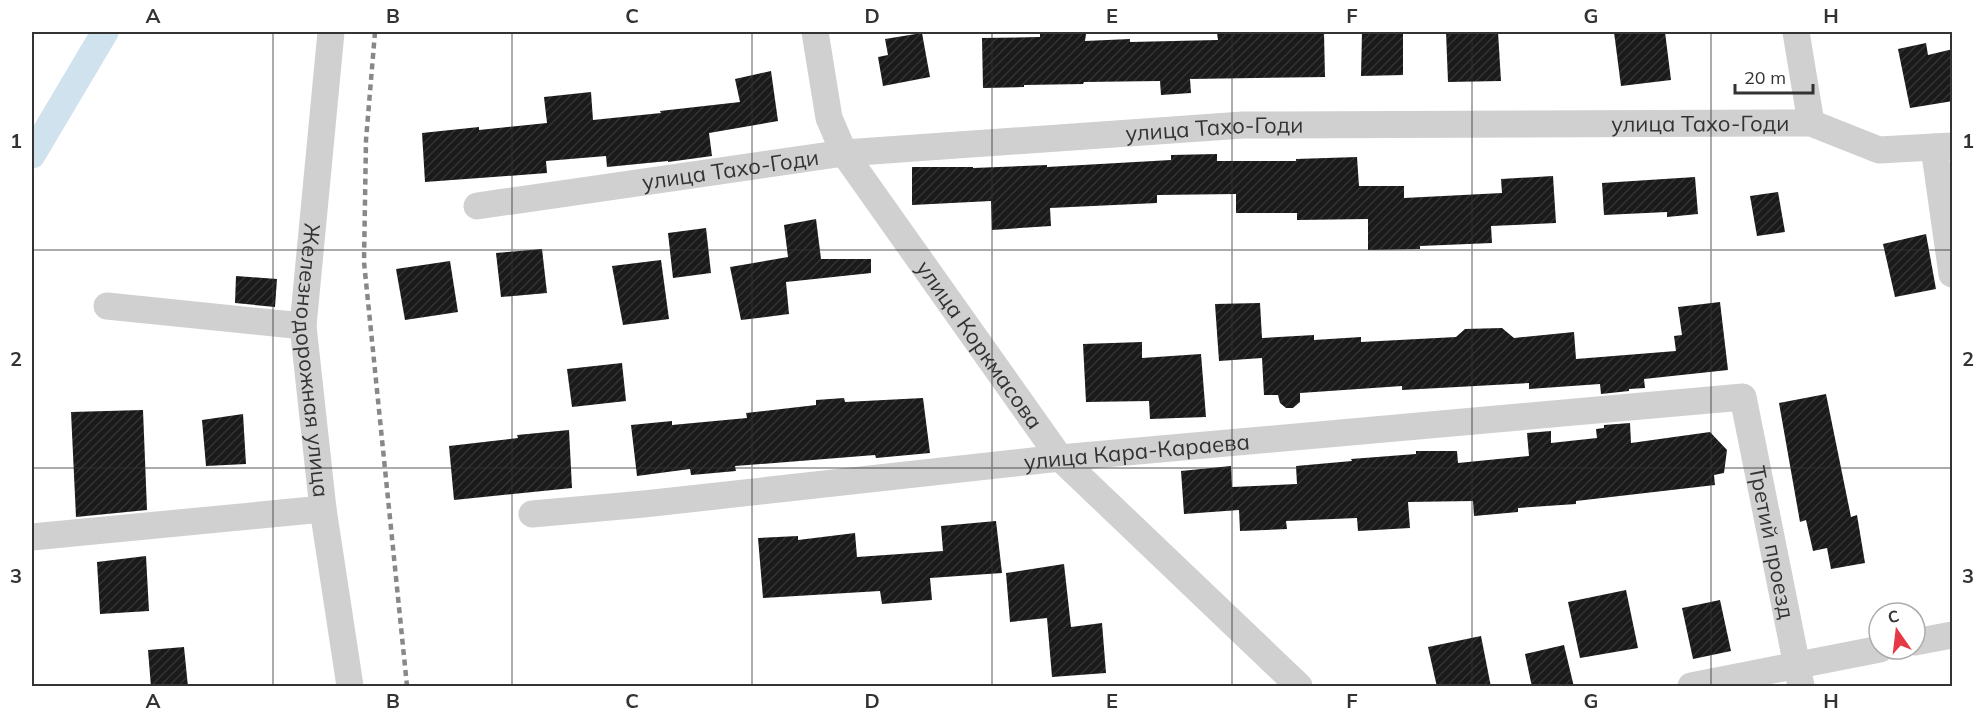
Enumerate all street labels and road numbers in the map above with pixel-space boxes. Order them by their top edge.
street label: улица Тахо-Годи [1611,109,1789,138]
street label: улица Тахо-Годи [1124,111,1303,147]
street label: улица Тахо-Годи [640,143,821,196]
street label: Железнодорожная улица [288,222,336,499]
street label: улица Коркмасова [910,255,1049,434]
street label: улица Кара-Караева [1022,427,1251,476]
street label: Третий проезд [1743,463,1801,621]

